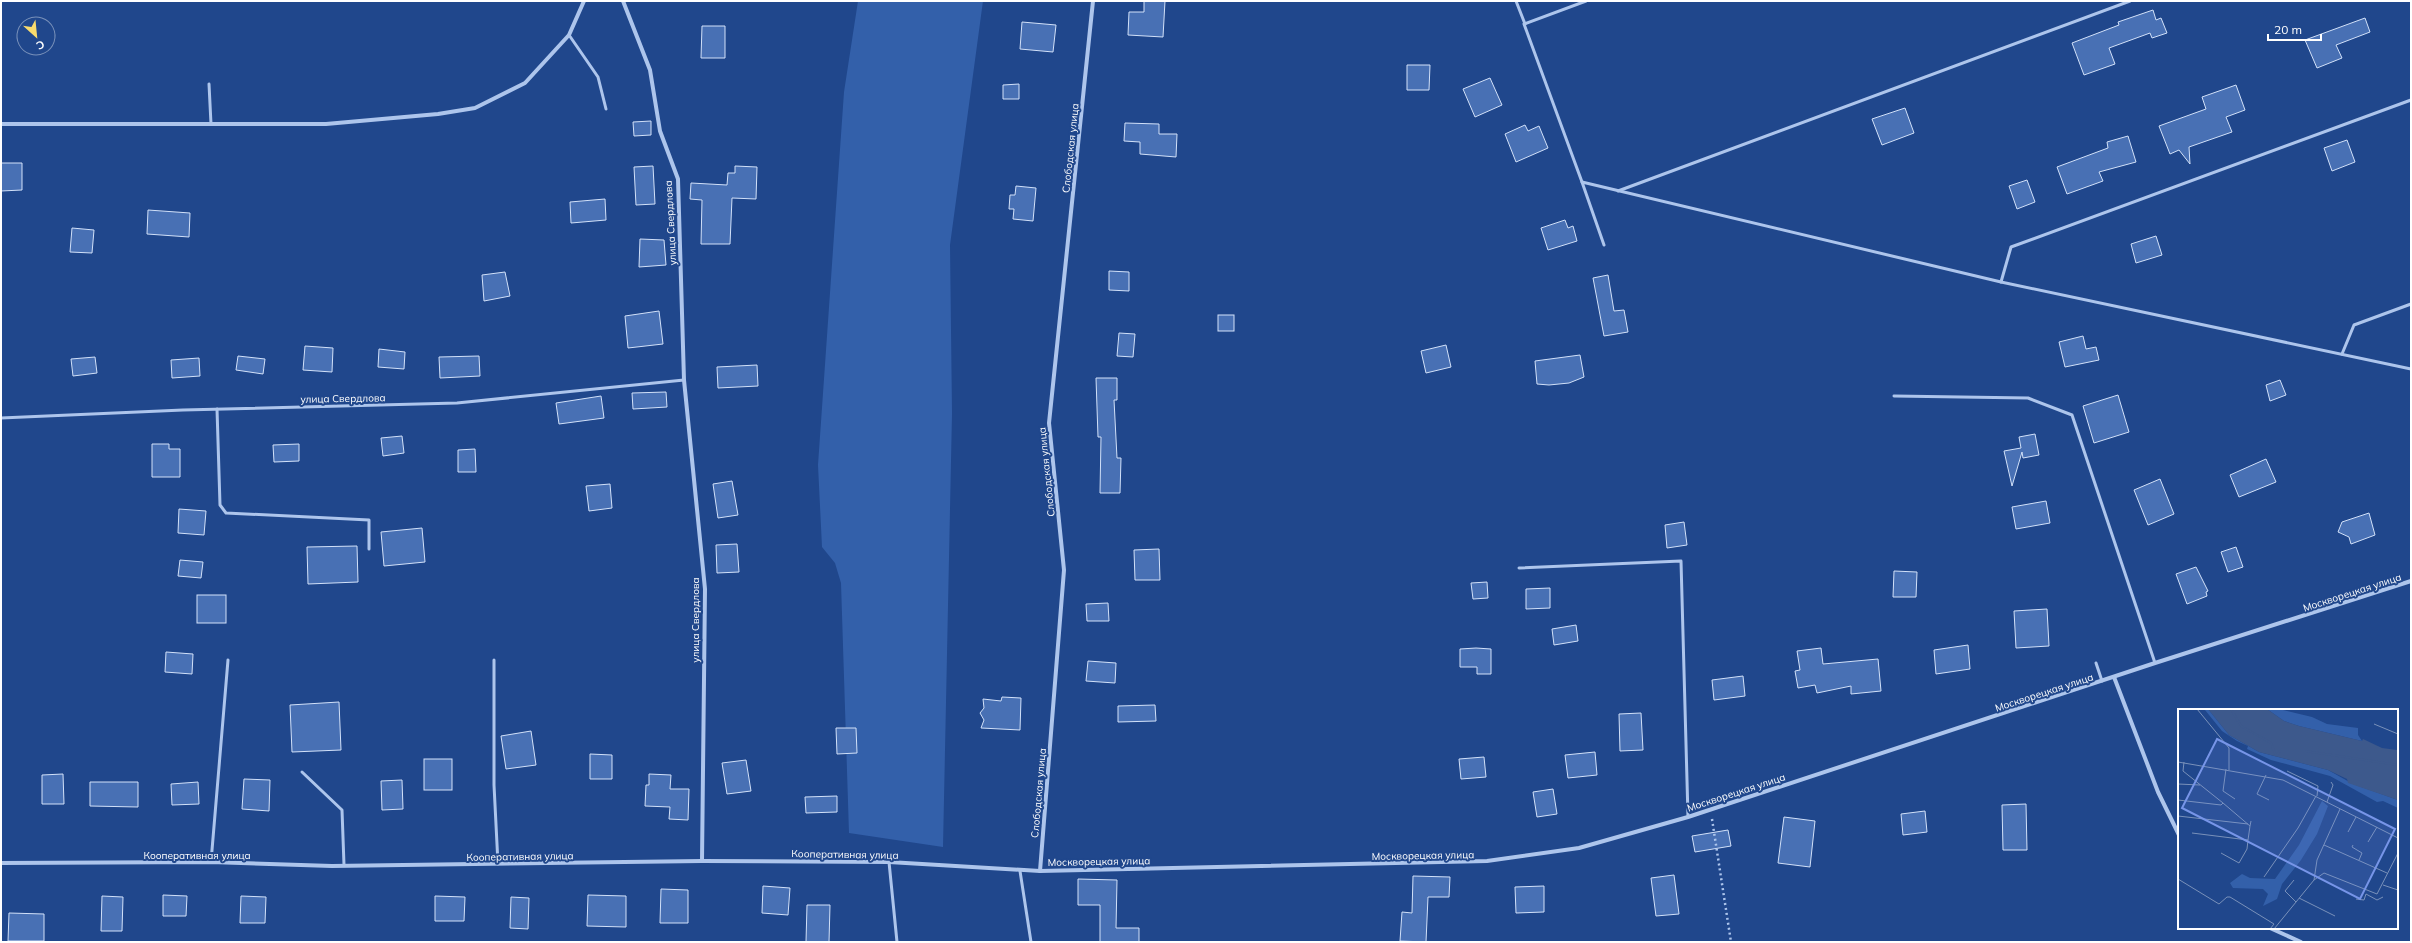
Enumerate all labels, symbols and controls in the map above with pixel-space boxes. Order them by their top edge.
north arrow [16,16,56,56]
scale bar [2268,16,2321,42]
text: 20 m [2274,22,2302,37]
text: С [34,37,47,53]
street label: Слободская улица [1059,103,1082,193]
street label: улица Свердлова [662,180,679,266]
street label: улица Свердлова [300,391,386,406]
street label: Слободская улица [1035,427,1058,517]
street label: Москворецкая улица [2301,570,2403,615]
street label: улица Свердлова [689,577,702,663]
street label: Москворецкая улица [1993,670,2095,715]
inset map [2178,709,2398,929]
street label: Слободская улица [1028,748,1049,838]
street label: Москворецкая улица [1685,770,1787,815]
street label: Кооперативная улица [791,847,899,862]
street label: Москворецкая улица [1372,848,1474,863]
street label: Кооперативная улица [143,849,251,862]
street label: Кооперативная улица [466,849,574,864]
street label: Москворецкая улица [1048,854,1150,869]

